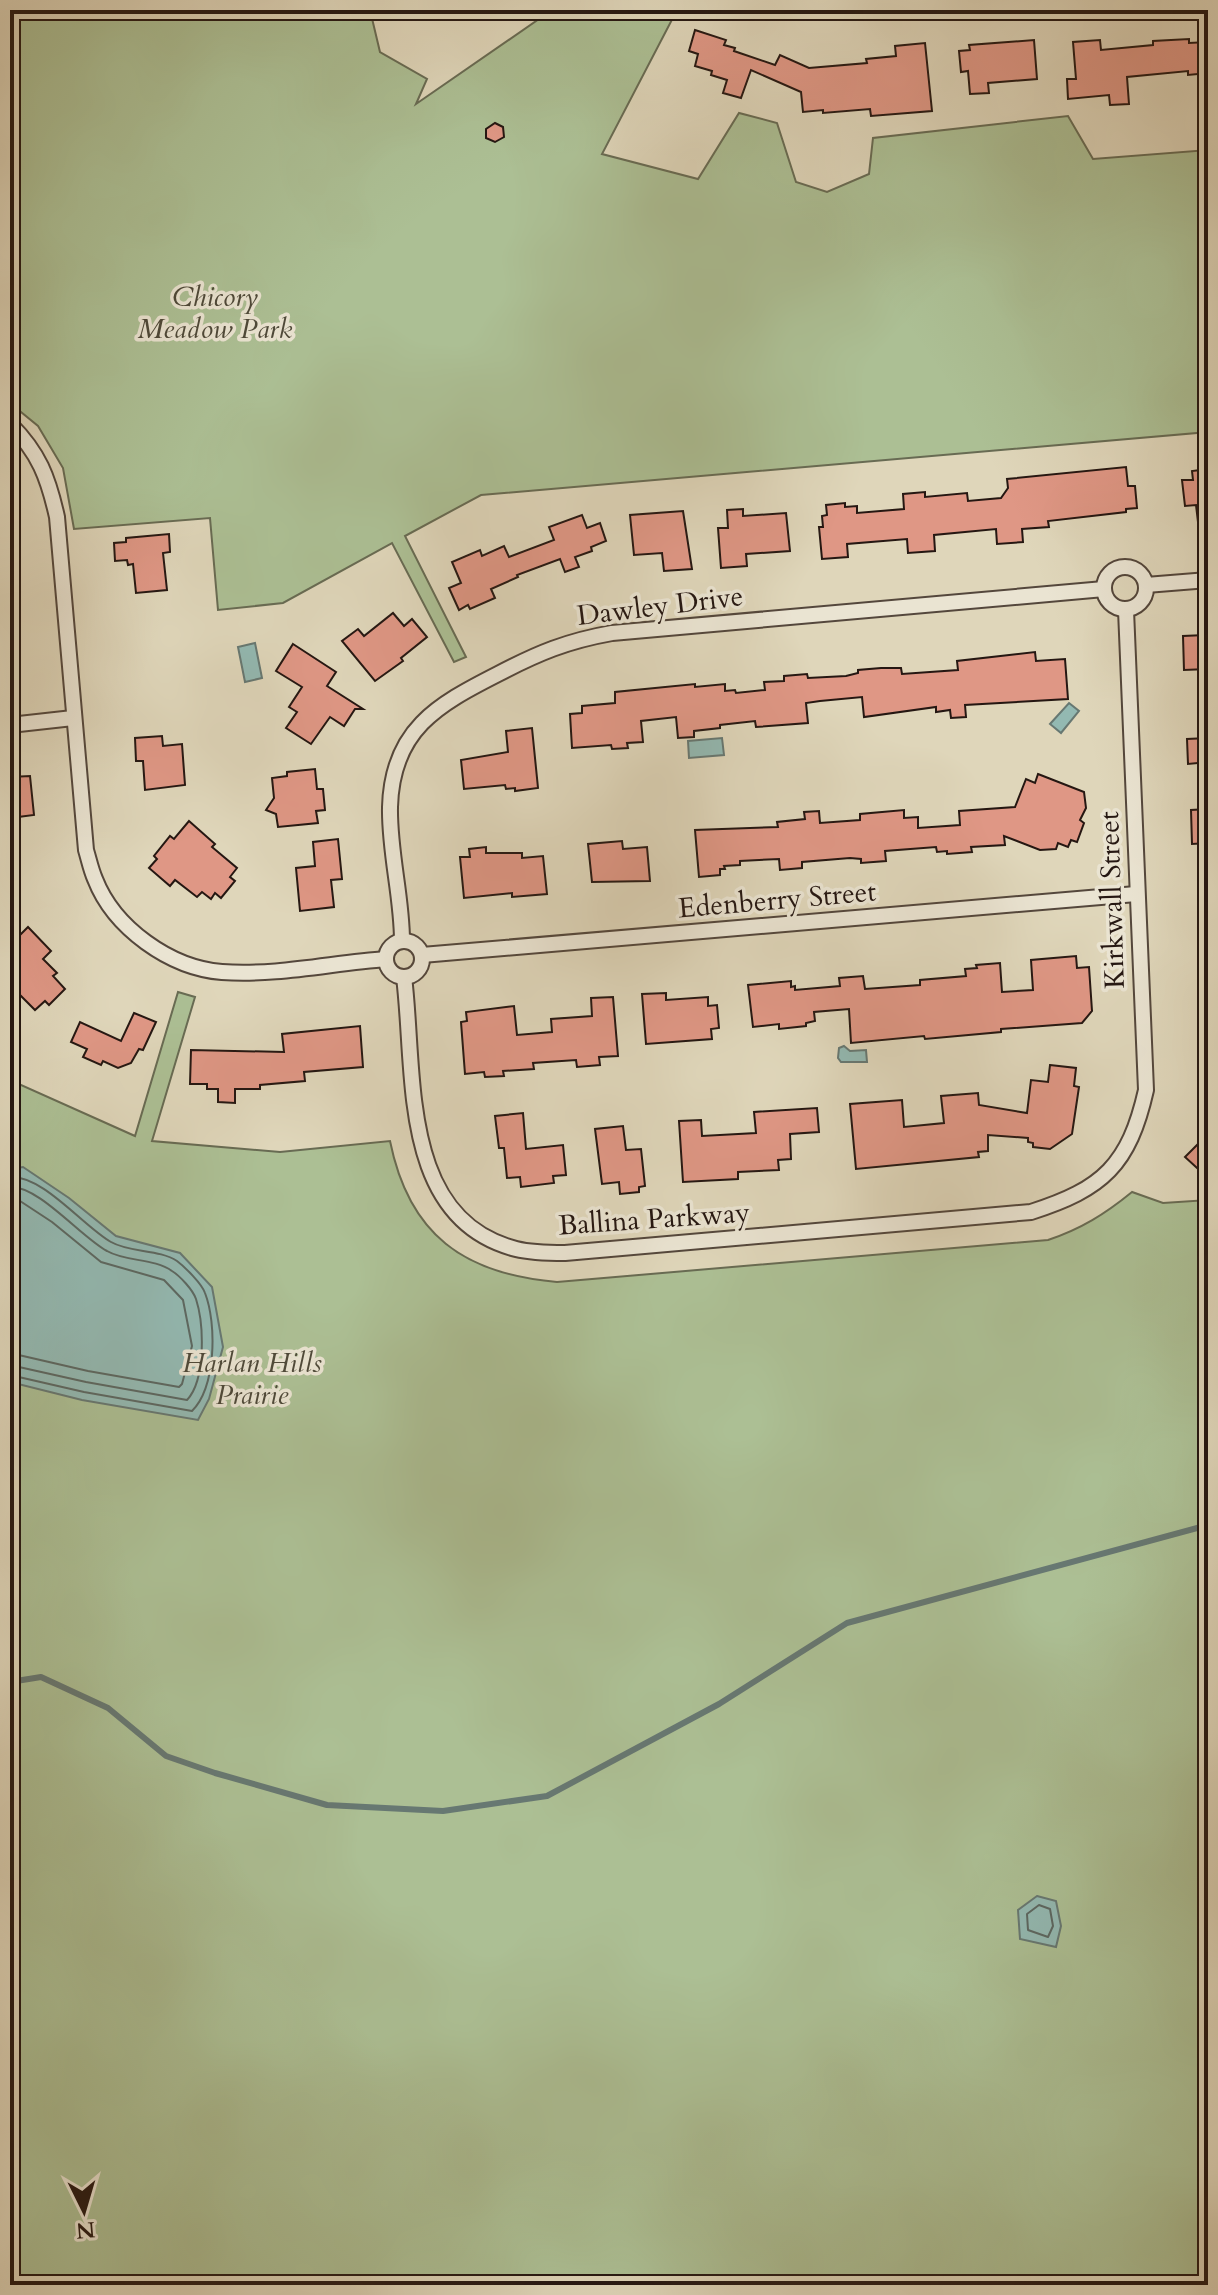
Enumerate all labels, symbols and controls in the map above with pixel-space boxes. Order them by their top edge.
park label: Chicory Meadow Park [138,278,293,348]
street label: Dawley Drive [575,577,745,635]
street label: Kirkwall Street [1090,810,1134,989]
street label: Edenberry Street [676,872,878,928]
street label: Ballina Parkway [557,1193,751,1245]
park label: Harlan Hills Prairie [182,1344,322,1414]
north arrow [44,2171,124,2251]
text: N [75,2214,96,2246]

